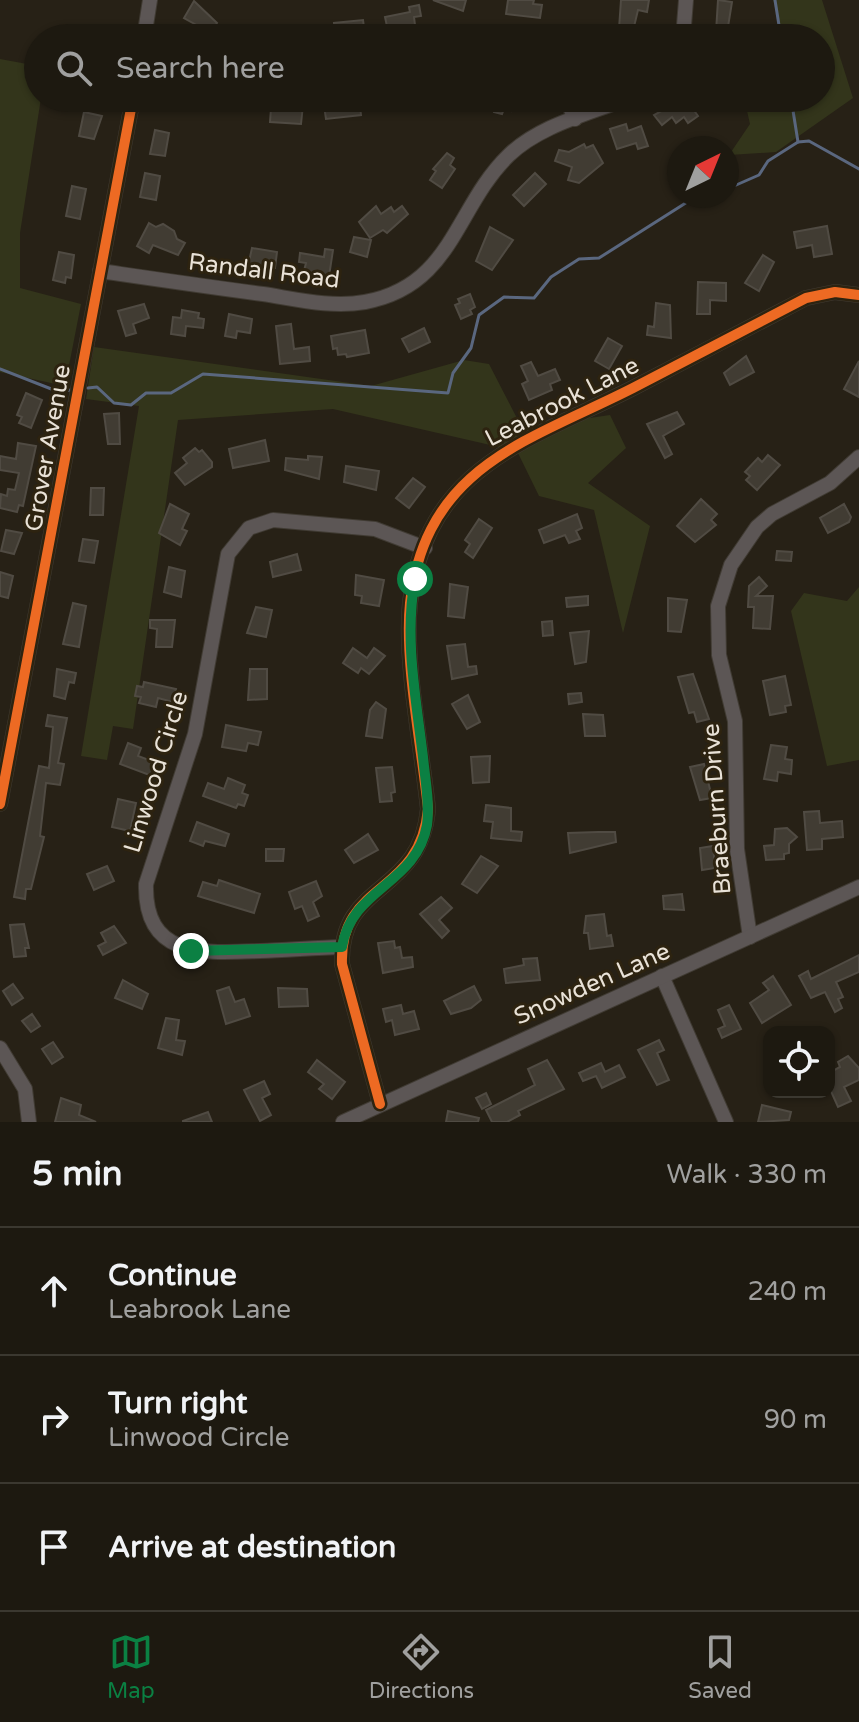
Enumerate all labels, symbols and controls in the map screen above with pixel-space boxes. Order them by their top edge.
search box [24,24,835,112]
icon: search [52,46,96,90]
text: Search here [116,50,285,87]
north arrow [667,136,739,208]
street label: Randall Road [187,247,341,295]
street label: Leabrook Lane [480,351,644,453]
street label: Grover Avenue [19,362,77,534]
route start [397,561,433,597]
street label: Linwood Circle [118,688,194,856]
street label: Braeburn Drive [697,722,737,896]
route end [173,933,209,969]
street label: Snowden Lane [510,937,674,1031]
map controls [763,1026,835,1098]
button: locate [763,1026,835,1098]
text: 5 min [32,1154,123,1195]
text: Walk · 330 m [667,1159,827,1190]
text: Continue [108,1257,237,1294]
icon: ahead [32,1269,76,1313]
text: 240 m [747,1276,827,1307]
text: Leabrook Lane [108,1294,291,1325]
text: Turn right [108,1385,248,1422]
icon: right [32,1397,76,1441]
text: 90 m [764,1404,827,1435]
text: Linwood Circle [108,1422,289,1453]
icon: arrive [32,1525,76,1569]
text: Arrive at destination [108,1529,396,1566]
tab: Map [107,1630,155,1704]
tab: Directions [369,1630,474,1704]
tab: Saved [688,1630,752,1704]

